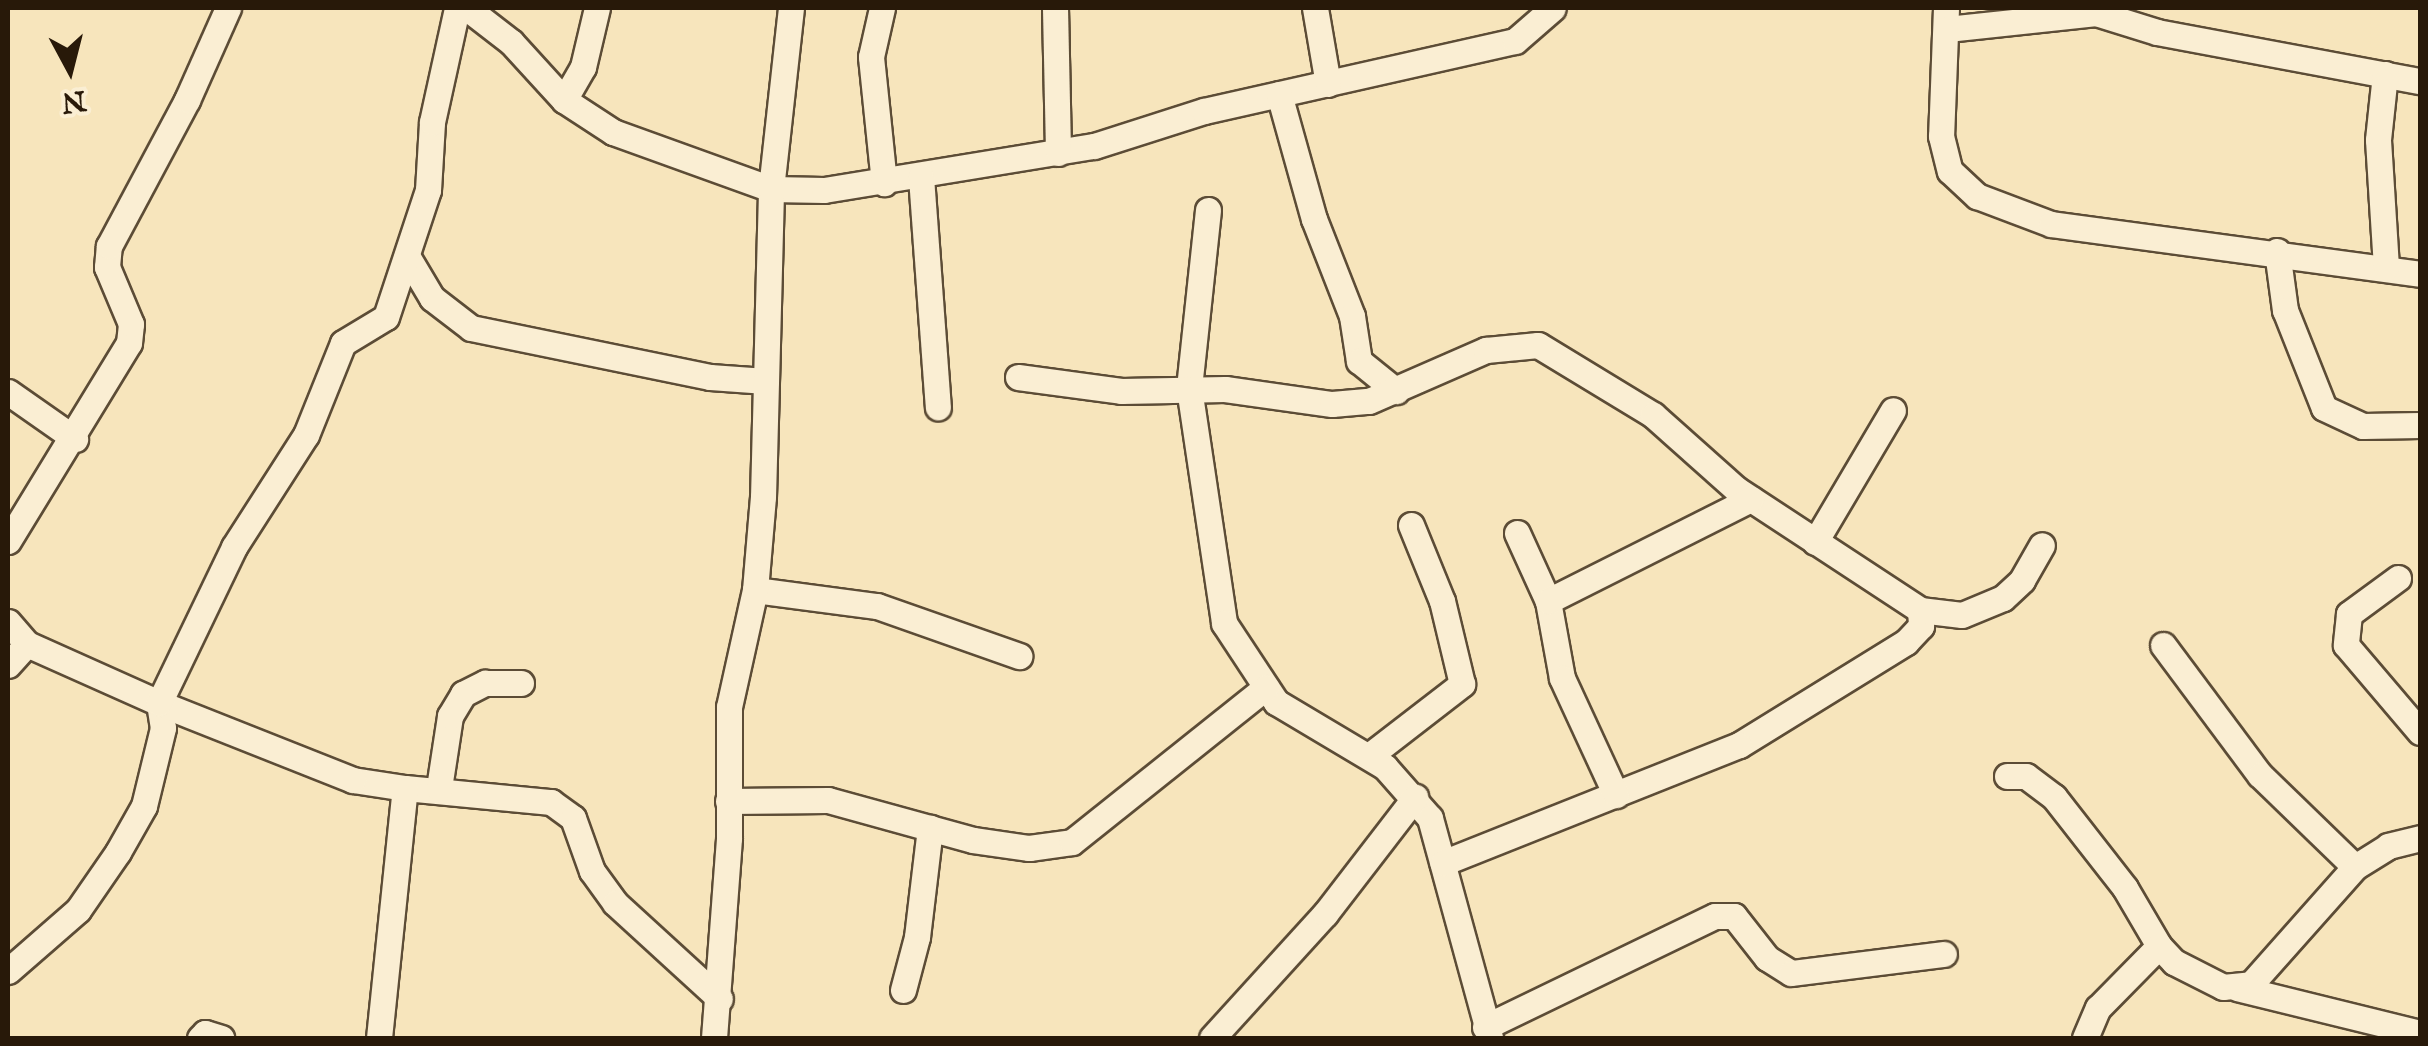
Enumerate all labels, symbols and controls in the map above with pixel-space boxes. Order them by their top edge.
north arrow [20,20,120,120]
text: N [60,81,88,119]

